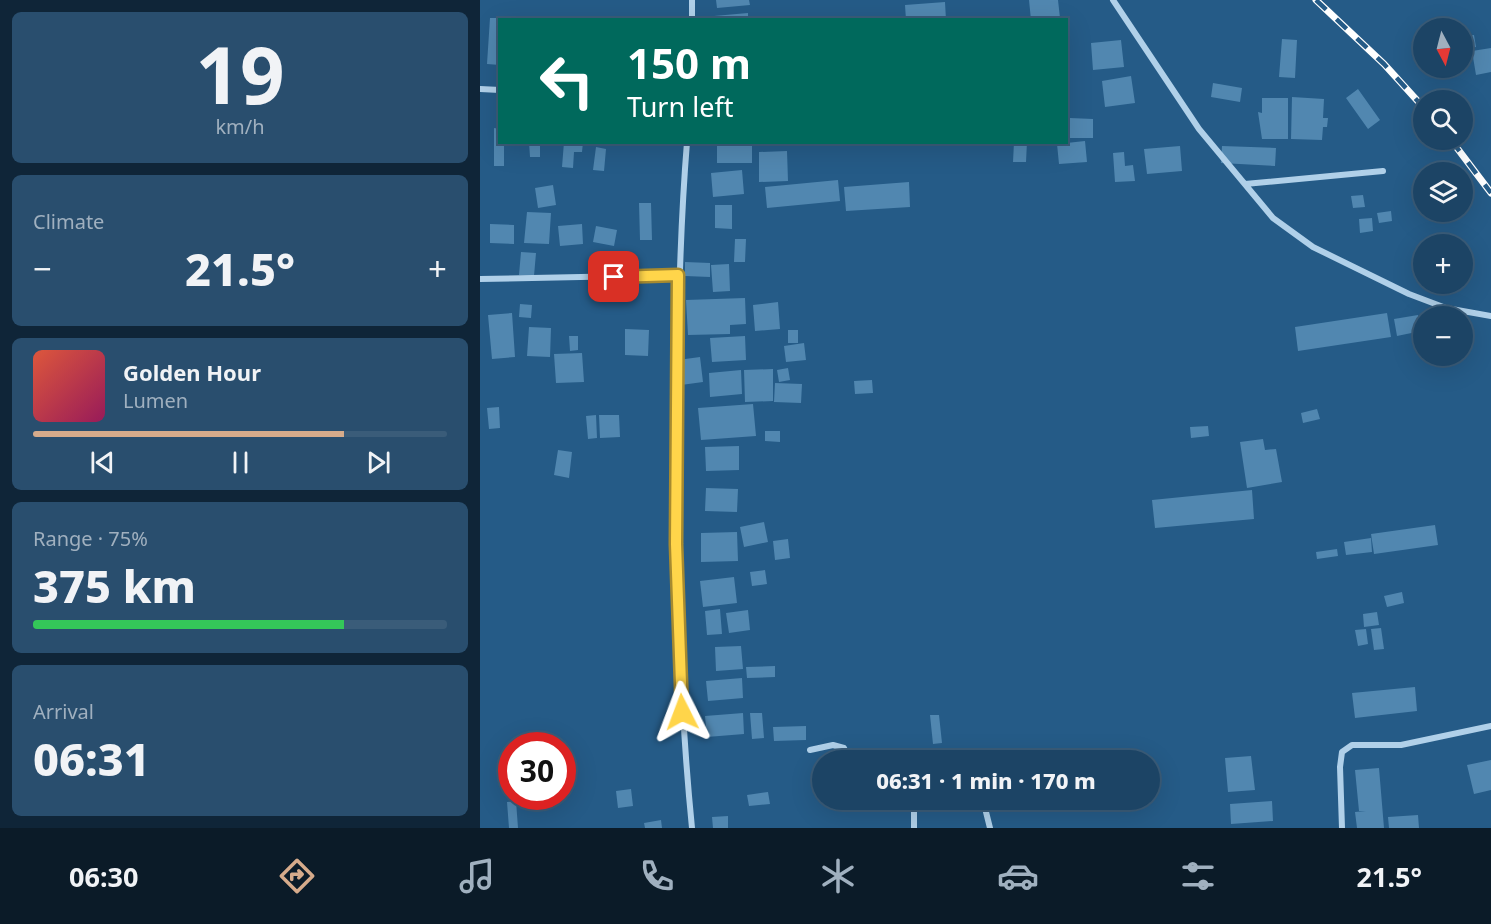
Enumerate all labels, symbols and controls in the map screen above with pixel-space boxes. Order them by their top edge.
north arrow [1413,18,1473,78]
map controls [1413,18,1473,366]
text: 19 [195,21,285,127]
text: 150 m [627,34,751,91]
icon: left [528,42,606,120]
text: Turn left [627,88,733,125]
button: search [1413,90,1473,150]
text: km/h [215,113,265,140]
button: layers [1413,162,1473,222]
text: Climate [33,208,104,235]
button: + [1413,234,1473,294]
text: 21.5° [185,238,295,299]
text: − [33,246,52,291]
text: + [428,246,447,291]
pin [588,251,639,302]
icon: arrive [597,260,630,293]
button: − [1413,306,1473,366]
text: Golden Hour [123,357,261,387]
text: Lumen [123,387,188,414]
icon: previous [86,446,119,479]
icon: pause [224,446,257,479]
icon: next [362,446,395,479]
text: Range · 75% [33,525,148,552]
text: 375 km [33,555,196,616]
position arrow [650,680,714,744]
text: Arrival [33,698,94,725]
text: 06:31 [33,728,150,789]
speed limit sign: 30 [498,732,576,810]
text: 06:31 · 1 min · 170 m [876,765,1096,795]
icon: directions [276,855,318,897]
icon: music [456,855,498,897]
icon: phone [636,855,678,897]
icon: climate [817,855,859,897]
icon: car [997,855,1039,897]
icon: filters [1177,855,1219,897]
text: 06:30 [69,858,138,895]
text: 21.5° [1357,858,1422,895]

